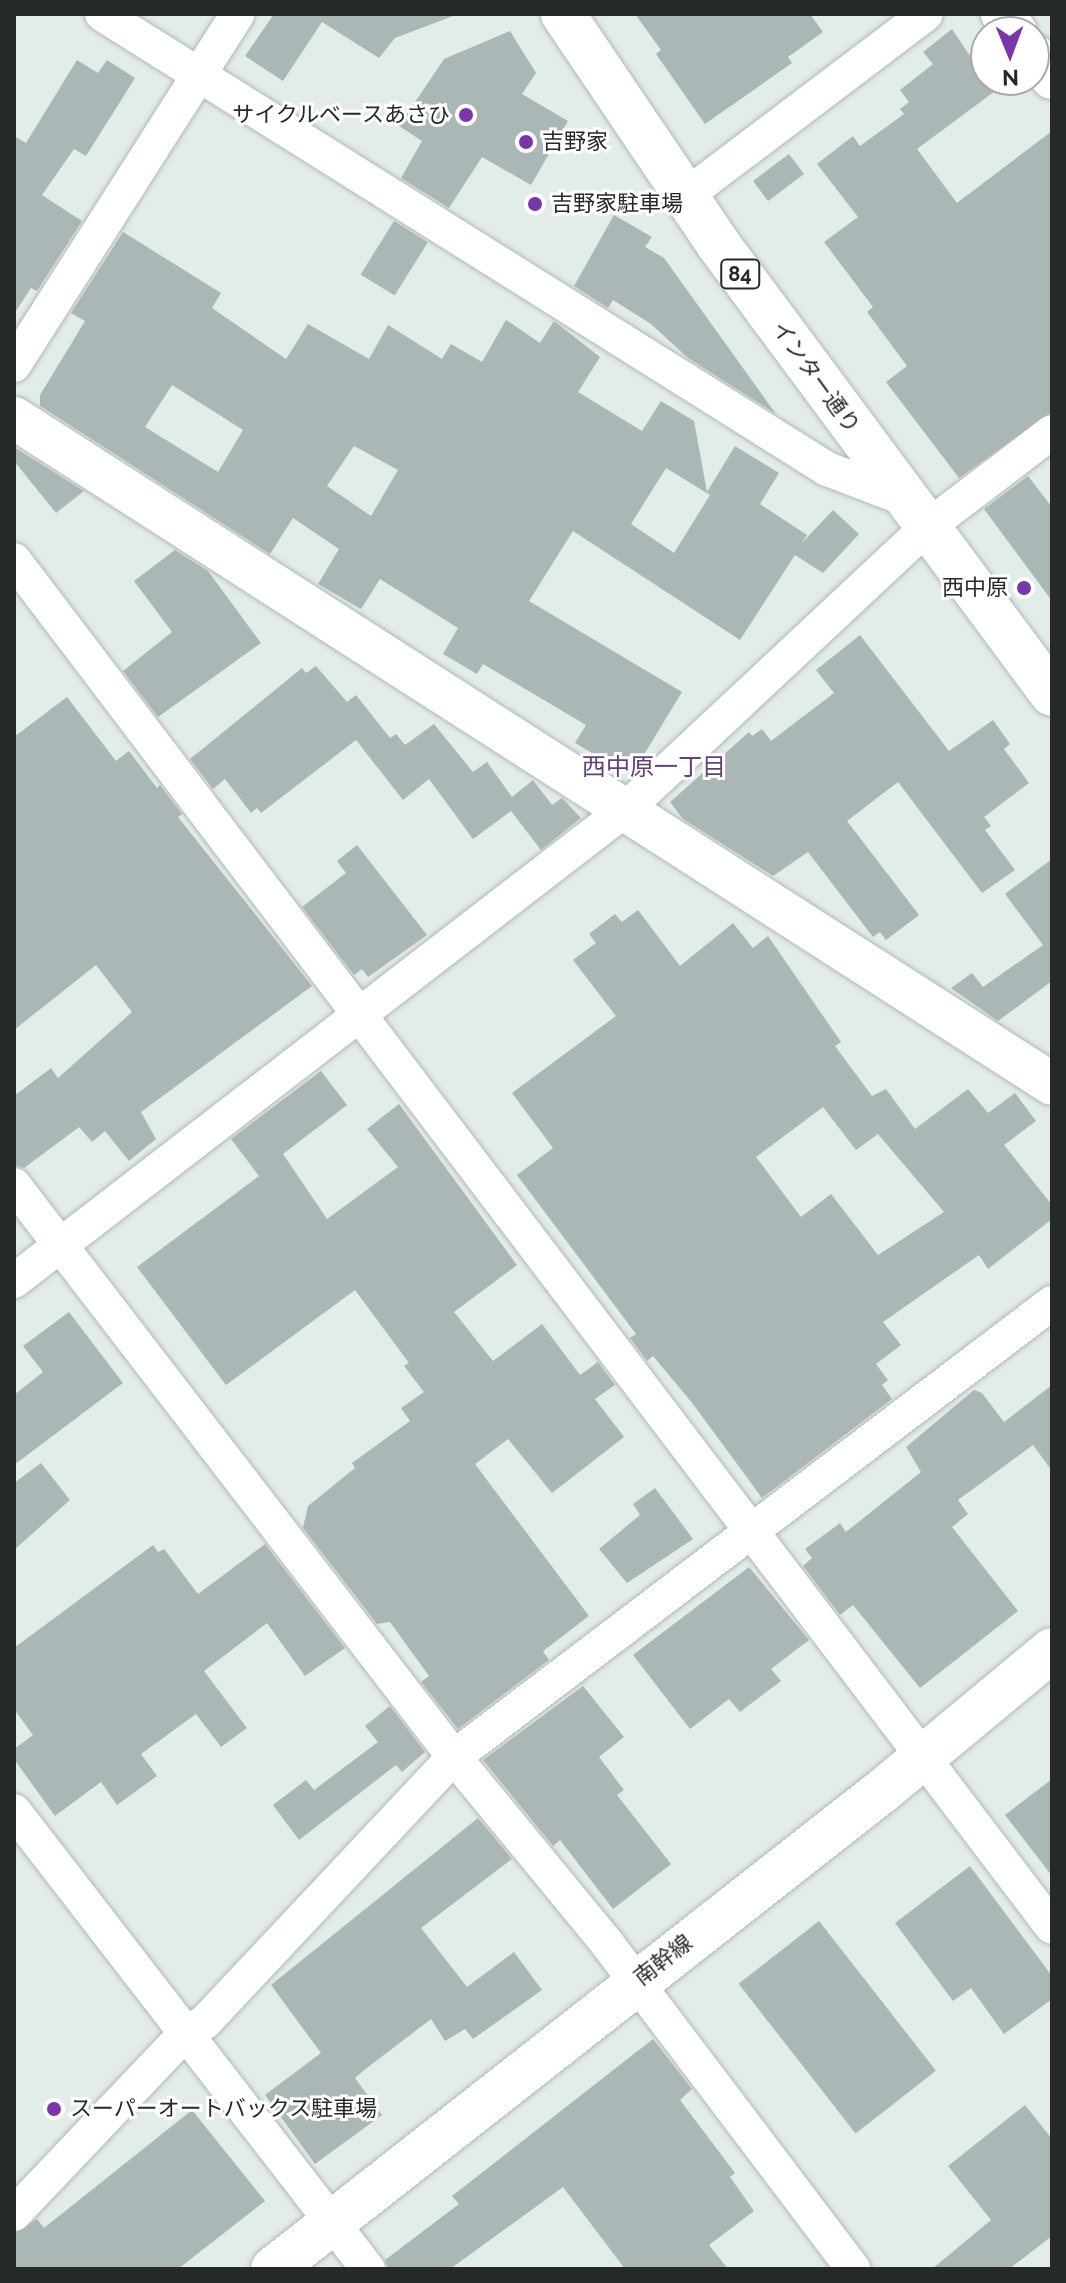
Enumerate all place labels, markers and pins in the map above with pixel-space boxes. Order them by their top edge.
place label: サイクルベースあさひ [230,102,450,128]
marker: サイクルベースあさひ [457,106,475,124]
place label: 吉野家 [542,129,608,155]
marker: 吉野家 [517,133,535,151]
place label: 吉野家駐車場 [551,191,683,217]
marker: 吉野家駐車場 [526,195,544,213]
place label: 西中原 [942,575,1008,601]
marker: 西中原 [1015,579,1033,597]
place label: スーパーオートバックス駐車場 [70,2096,378,2122]
marker: スーパーオートバックス駐車場 [45,2100,63,2118]

